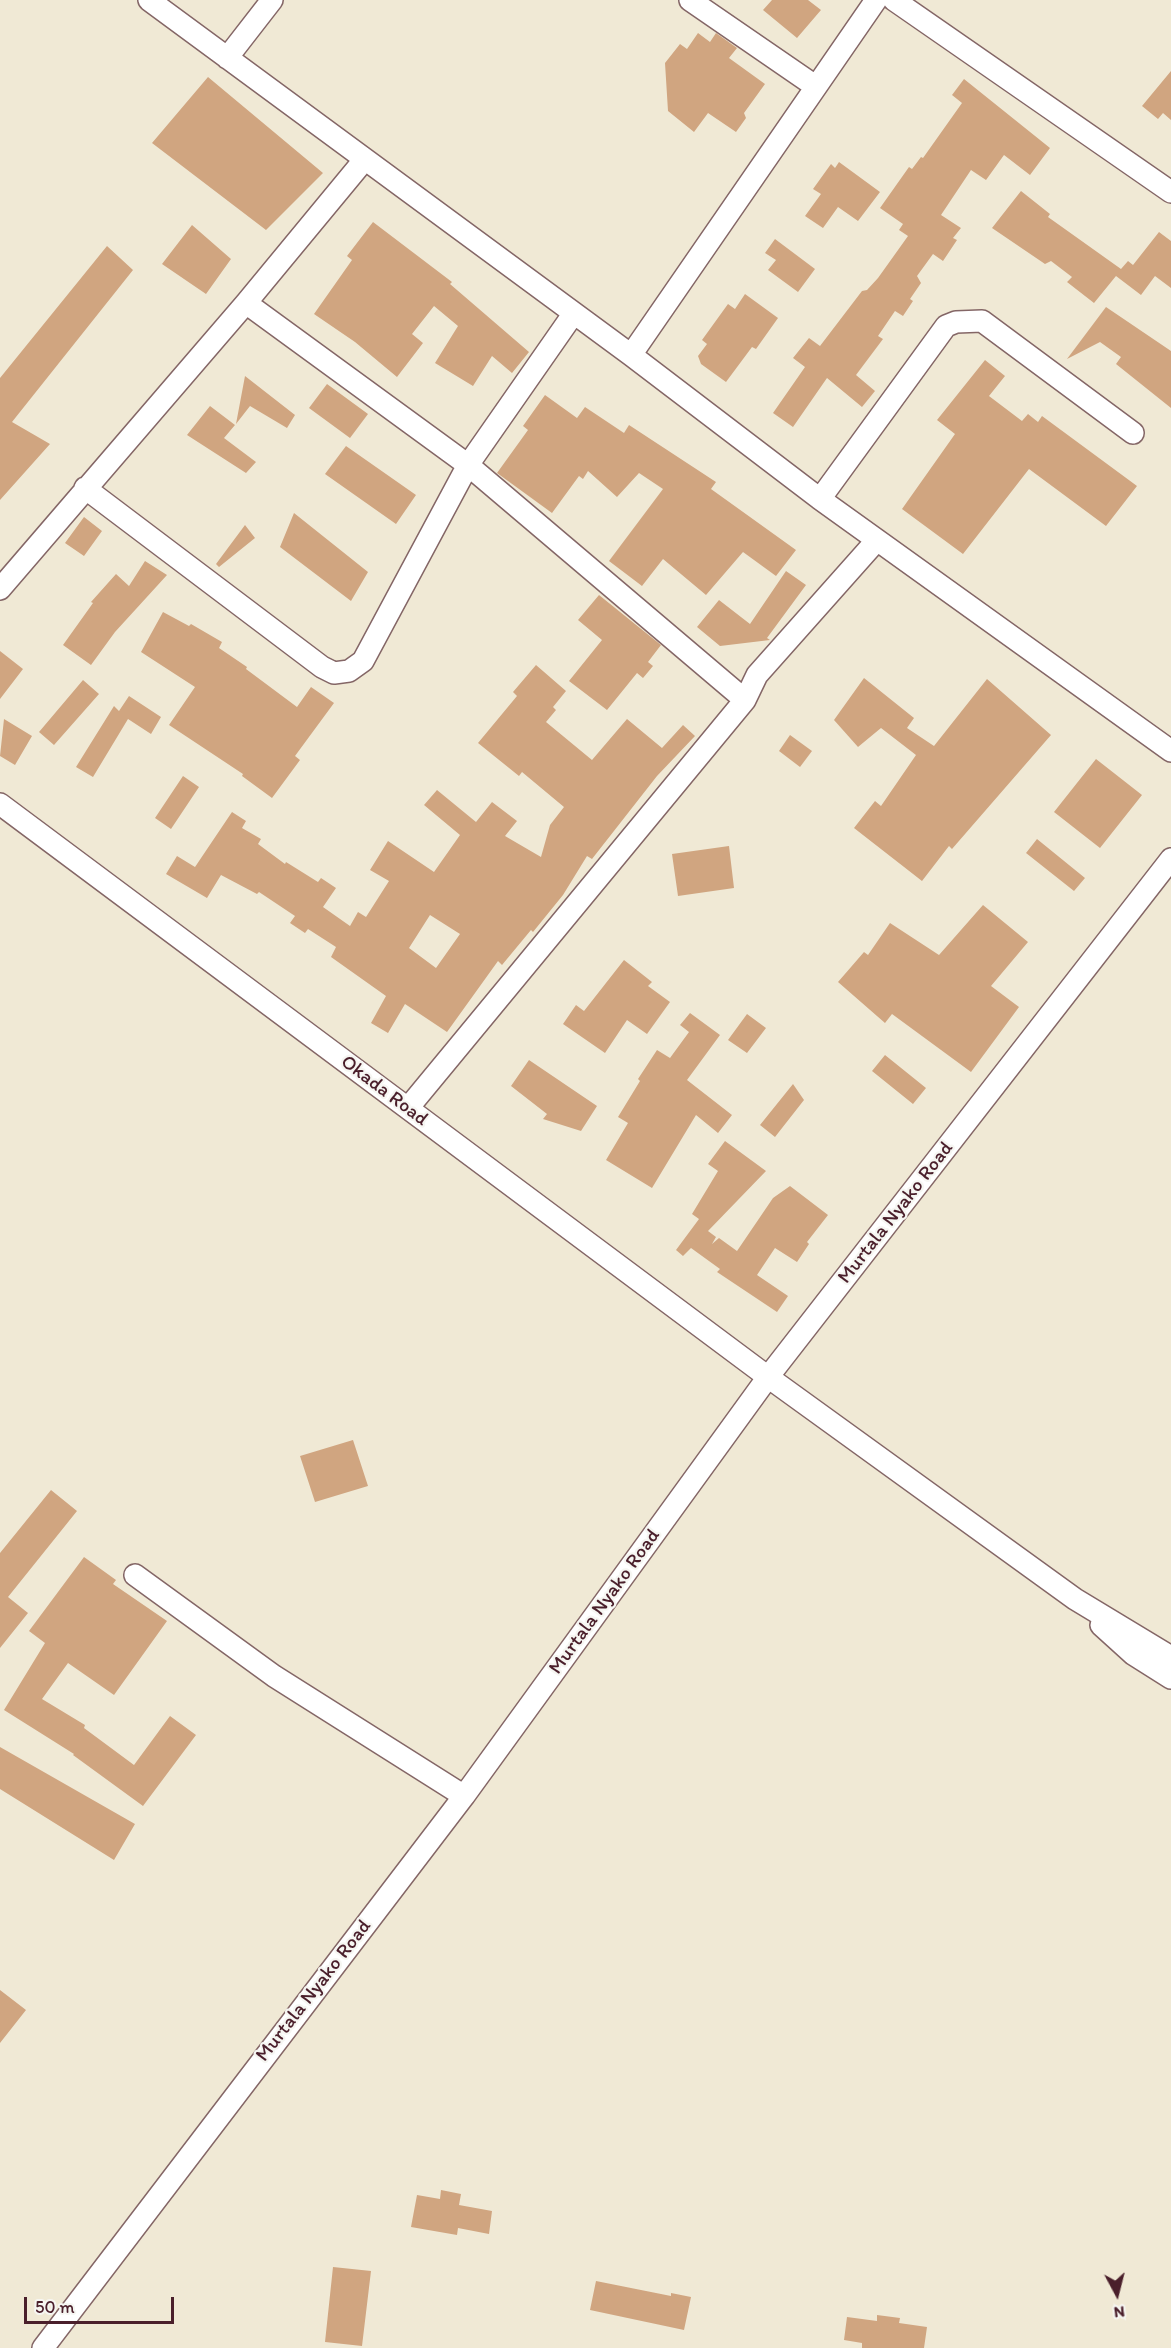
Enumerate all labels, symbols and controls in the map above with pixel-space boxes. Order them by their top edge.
street label: Okada Road [335,1050,433,1132]
street label: Murtala Nyako Road [833,1137,959,1289]
street label: Murtala Nyako Road [544,1525,666,1679]
street label: Murtala Nyako Road [251,1915,377,2067]
north arrow [1087,2264,1147,2324]
scale bar [27,2285,177,2323]
text: 50 m [35,2296,75,2318]
text: N [1113,2302,1126,2322]

